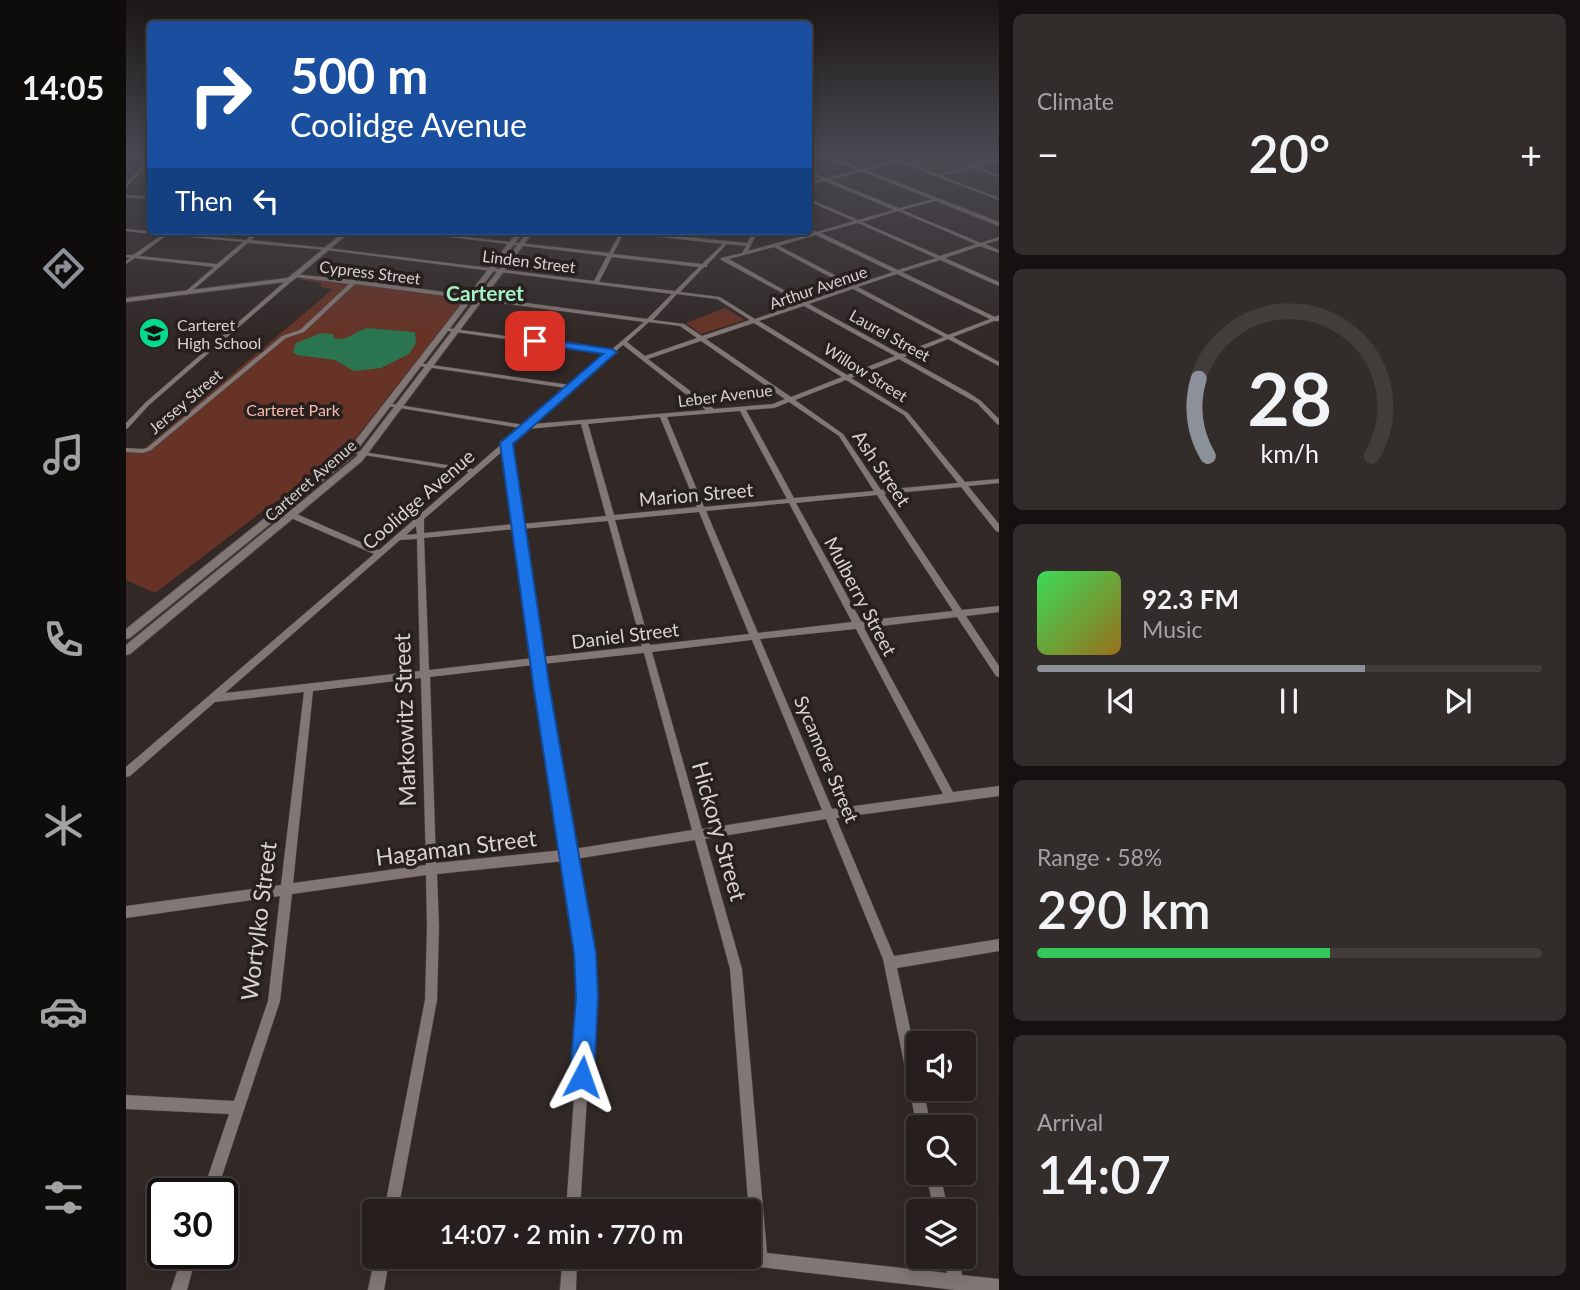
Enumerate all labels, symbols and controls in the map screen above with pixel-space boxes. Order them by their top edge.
text: 500 m [290,46,428,104]
icon: right [175,49,266,140]
text: 14:05 [22,68,104,107]
text: Climate [1037,87,1114,115]
text: Coolidge Avenue [290,105,527,144]
text: 20° [1249,122,1330,184]
text: − [1037,131,1059,177]
text: + [1520,131,1542,177]
icon: left [247,182,285,220]
text: Then [175,185,233,217]
icon: directions [39,244,88,293]
street label: Linden Street [481,246,577,276]
street label: Cypress Street [318,256,422,288]
street label: Arthur Avenue [767,261,869,313]
district label: Carteret [446,280,524,305]
street label: Laurel Street [846,305,934,365]
pin [505,311,565,371]
place label: Carteret High School [177,315,261,352]
school or university icon: Carteret High School [137,316,171,350]
icon: arrive [516,322,554,360]
street label: Willow Street [821,339,912,405]
text: 28 [1247,354,1332,442]
street label: Jersey Street [144,365,226,437]
street label: Leber Avenue [676,380,774,410]
park label: Carteret Park [246,400,341,419]
street label: Ash Street [848,426,916,510]
icon: music [39,430,88,479]
street label: Carteret Avenue [260,435,360,525]
text: km/h [1260,438,1319,468]
street label: Coolidge Avenue [357,444,479,554]
street label: Marion Street [638,478,754,510]
street label: Mulberry Street [820,533,902,660]
text: 92.3 FM [1142,583,1239,615]
icon: phone [39,615,88,664]
text: Music [1142,615,1202,643]
street label: Daniel Street [570,617,680,653]
street label: Markowitz Street [387,632,421,807]
icon: previous [1102,682,1140,720]
icon: pause [1270,682,1308,720]
icon: next [1439,682,1477,720]
street label: Sycamore Street [790,692,864,826]
street label: Hickory Street [687,758,754,905]
icon: climate [39,801,88,850]
street label: Hagaman Street [374,823,539,871]
street label: Wortylko Street [234,839,282,1002]
text: Range · 58% [1037,843,1162,871]
text: 290 km [1037,878,1211,940]
icon: car [39,987,88,1036]
map controls [906,1031,976,1269]
button: sound [906,1031,976,1101]
position arrow [545,1040,619,1114]
text: Arrival [1037,1108,1103,1136]
button: search [906,1115,976,1185]
text: 14:07 [1037,1143,1171,1205]
icon: filters [39,1173,88,1222]
speed limit sign: 30 [147,1178,238,1269]
button: layers [906,1199,976,1269]
text: 14:07 · 2 min · 770 m [439,1218,684,1250]

